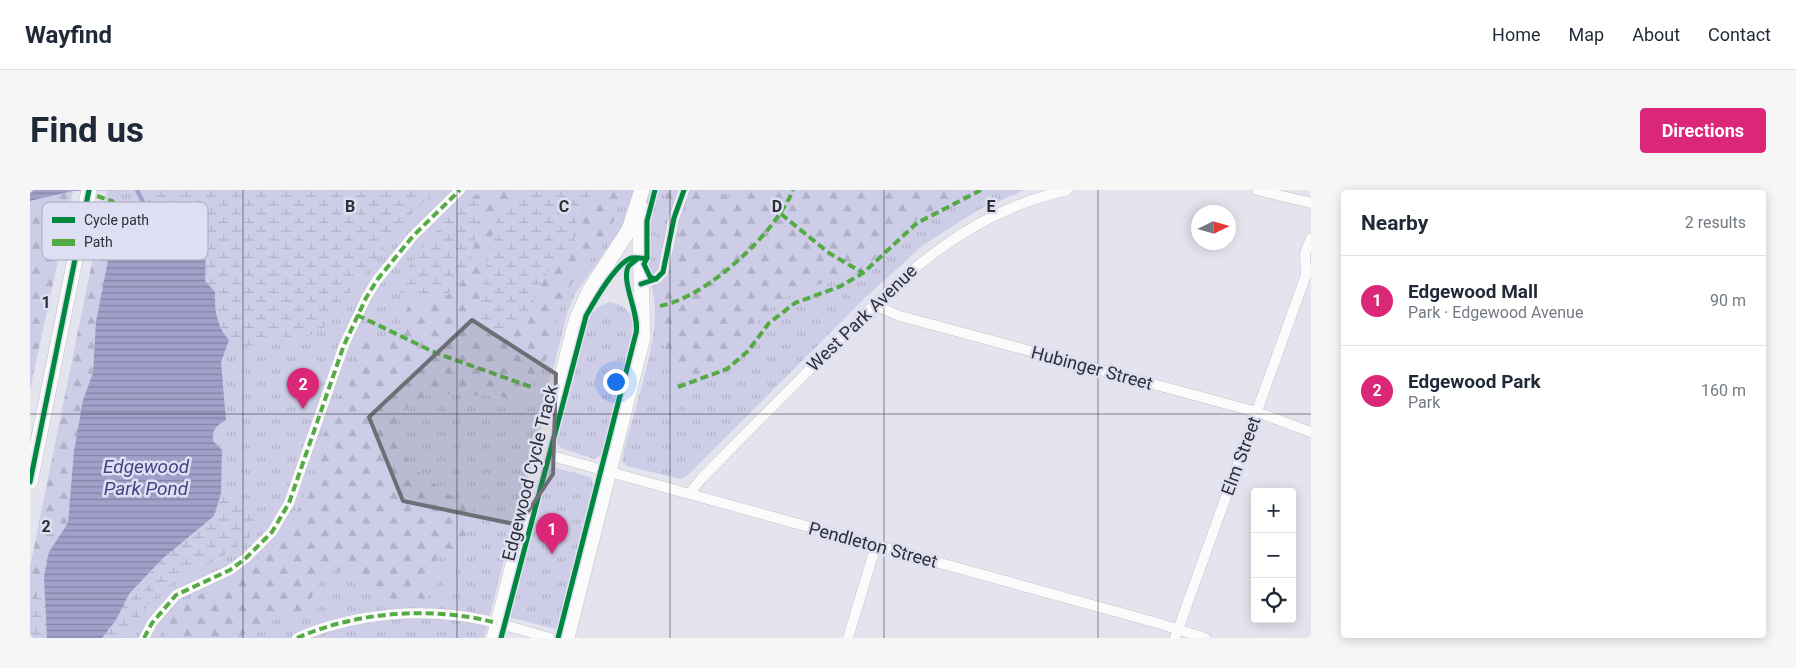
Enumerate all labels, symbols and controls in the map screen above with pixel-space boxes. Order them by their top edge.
text: Wayfind [25,21,112,49]
text: Home [1492,24,1541,45]
text: Map [1569,24,1604,45]
text: About [1632,24,1680,45]
text: Contact [1708,24,1771,45]
button: Directions [1640,108,1766,153]
text: Find us [30,110,144,151]
text: B [345,197,355,216]
text: C [559,197,569,216]
text: D [772,197,782,216]
text: E [987,197,996,216]
legend [42,202,208,260]
north arrow [1191,205,1236,250]
text: Nearby [1361,211,1428,235]
text: Cycle path [84,212,149,228]
text: 2 results [1685,213,1746,232]
text: Path [84,234,113,250]
street label: West Park Avenue [802,260,921,375]
text: Edgewood Mall [1408,280,1538,303]
text: 1 [1372,291,1382,310]
text: 90 m [1710,291,1746,310]
text: 1 [41,293,51,312]
text: Park · Edgewood Avenue [1408,303,1583,322]
street label: Hubinger Street [1029,341,1155,394]
pin: 2 [287,368,319,409]
your location [603,369,629,395]
text: Edgewood Park [1408,370,1541,393]
text: 2 [1372,381,1382,400]
text: 160 m [1701,381,1746,400]
street label: Edgewood Cycle Track [498,382,562,563]
text: Park [1408,393,1440,412]
street label: Elm Street [1217,413,1265,498]
water label: Edgewood Park Pond [103,455,190,500]
map controls [1251,488,1296,623]
button: + [1251,488,1296,533]
pin: 1 [536,513,568,554]
text: 2 [41,517,51,536]
street label: Pendleton Street [806,517,940,572]
button: − [1251,533,1296,578]
button: locate [1251,578,1296,623]

